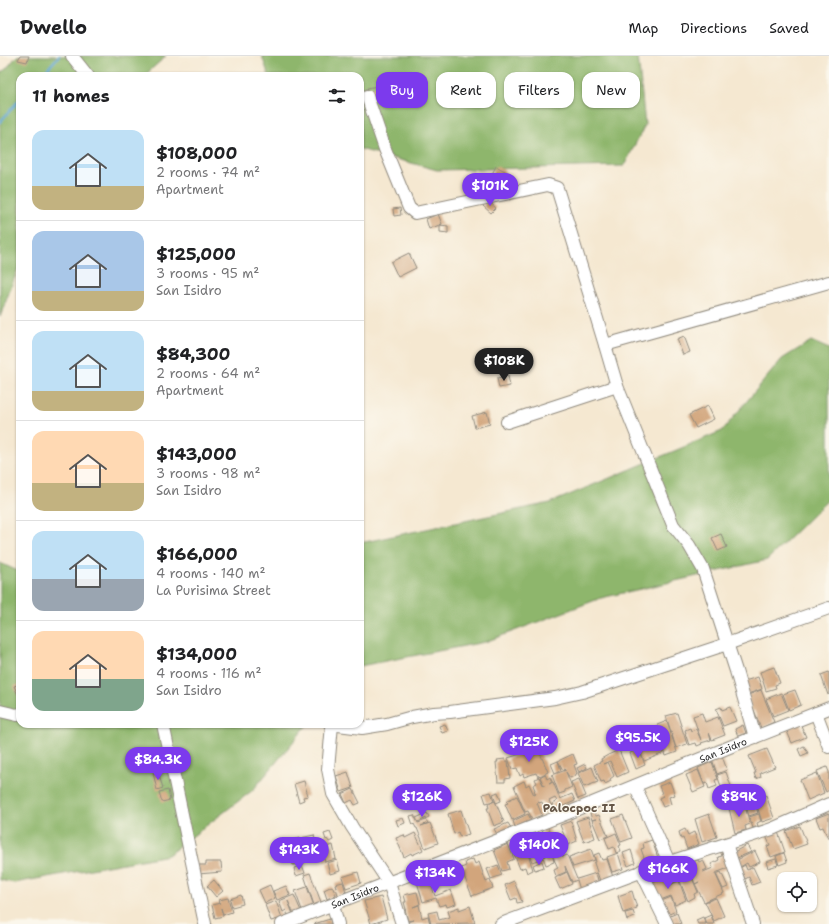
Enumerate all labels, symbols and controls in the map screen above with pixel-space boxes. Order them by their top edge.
text: Dwello [20,15,87,40]
text: Map [629,19,659,37]
text: Directions [681,19,747,37]
text: Saved [769,19,809,37]
chip: Buy [376,72,428,108]
chip: Rent [436,72,496,108]
chip: Filters [504,72,574,108]
chip: New [582,72,640,108]
text: 11 homes [32,85,110,107]
icon: filters [326,85,348,107]
text: $108,000 [156,142,237,164]
icon: home [64,146,112,194]
text: 2 rooms · 74 m² [156,164,260,181]
pin: $101K [462,173,518,207]
text: $101K [471,177,509,194]
text: Apartment [156,181,224,198]
text: $125,000 [156,243,236,265]
icon: home [64,247,112,295]
text: 3 rooms · 95 m² [156,265,259,282]
text: San Isidro [156,282,222,299]
text: $84,300 [156,343,231,365]
icon: home [64,347,112,395]
pin: $108K [476,348,532,382]
text: $108K [483,352,525,369]
text: 2 rooms · 64 m² [156,365,260,382]
text: Apartment [156,382,224,399]
text: $143,000 [156,443,237,465]
icon: home [64,447,112,495]
text: 3 rooms · 98 m² [156,465,260,482]
text: San Isidro [156,482,222,499]
text: $166,000 [156,543,238,565]
icon: home [64,547,112,595]
text: 4 rooms · 140 m² [156,565,265,582]
text: La Purisima Street [156,582,271,599]
text: $134,000 [156,643,237,665]
icon: home [64,647,112,695]
text: 4 rooms · 116 m² [156,665,262,682]
text: San Isidro [156,682,222,699]
pin: $95.5K [605,725,671,759]
pin: $125K [501,729,557,763]
text: $95.5K [615,729,661,746]
text: $125K [509,733,549,750]
street label: San Isidro [697,734,749,765]
pin: $84.3K [125,747,191,781]
text: $84.3K [134,751,182,768]
pin: $126K [394,784,450,818]
pin: $89K [715,784,763,818]
text: $126K [402,788,442,805]
text: $89K [721,788,757,805]
district label: Palocpoc II [543,800,616,816]
pin: $140K [511,832,567,866]
text: $140K [518,836,560,853]
pin: $143K [271,837,327,871]
text: $143K [279,841,319,858]
pin: $166K [640,856,696,890]
pin: $134K [407,860,463,894]
text: $166K [647,860,689,877]
text: $134K [414,864,456,881]
map controls [777,872,817,912]
button: locate [777,872,817,912]
street label: San Isidro [329,881,381,911]

